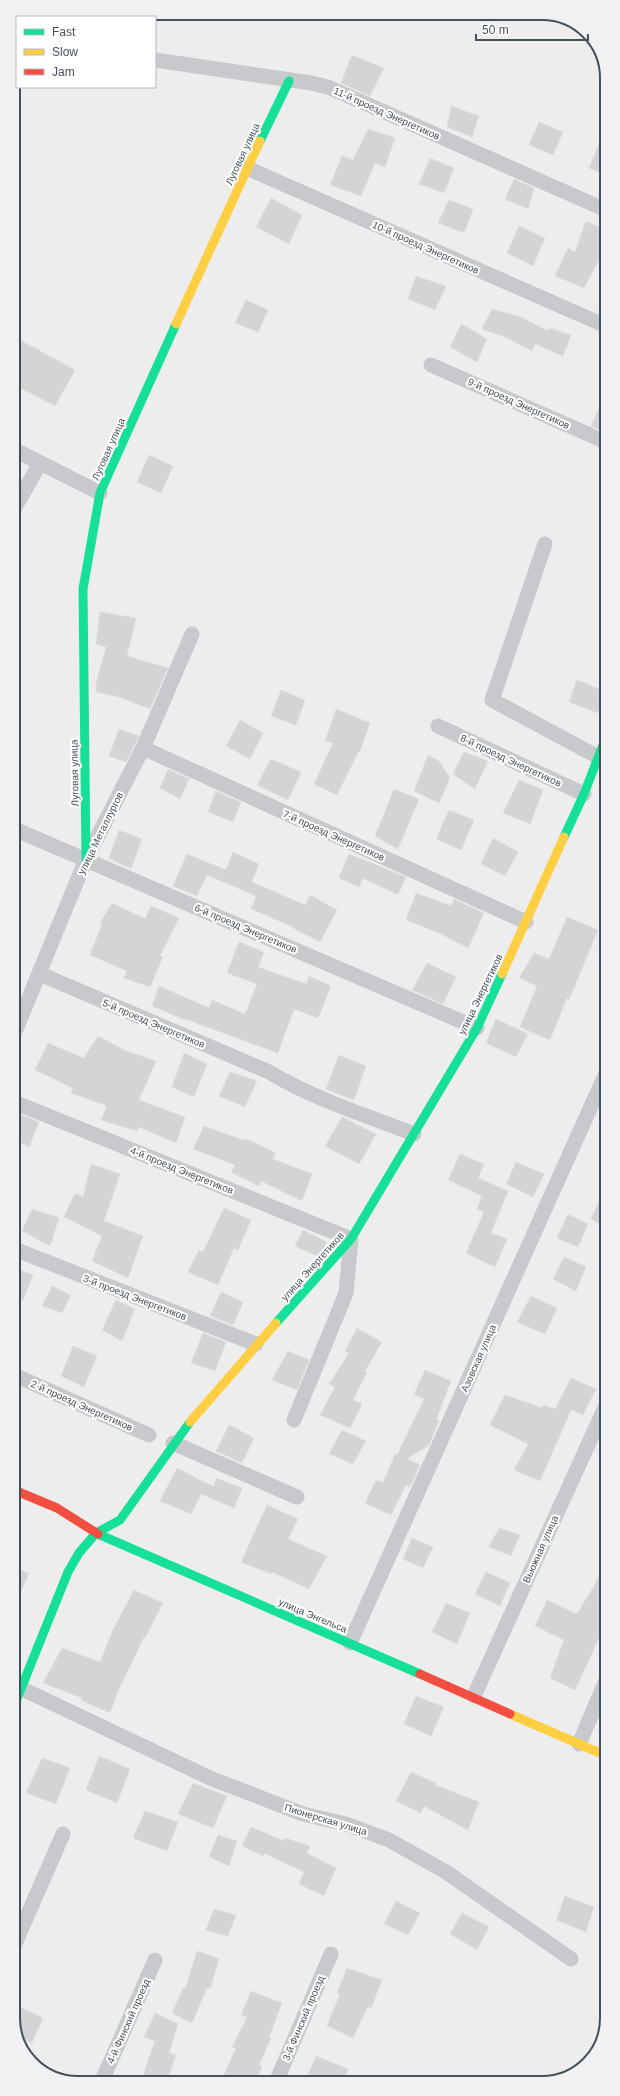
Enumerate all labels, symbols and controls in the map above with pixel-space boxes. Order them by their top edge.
legend [16,16,156,88]
scale bar [476,16,588,42]
text: 50 m [482,23,509,37]
text: Fast [52,25,76,39]
text: Slow [52,45,78,59]
text: Jam [52,65,75,79]
street label: 11-й проезд Энергетиков [332,85,442,142]
street label: Луговая улица [223,121,262,187]
street label: 10-й проезд Энергетиков [371,219,481,276]
street label: 9-й проезд Энергетиков [466,376,571,431]
street label: Луговая улица [90,416,127,482]
street label: 8-й проезд Энергетиков [459,732,563,789]
street label: Луговая улица [68,739,81,807]
street label: улица Металлургов [76,790,125,876]
street label: 7-й проезд Энергетиков [281,808,386,863]
street label: 6-й проезд Энергетиков [193,902,299,955]
street label: улица Энергетиков [456,952,505,1036]
street label: 5-й проезд Энергетиков [101,997,207,1050]
street label: 4-й проезд Энергетиков [129,1145,235,1196]
street label: улица Энергетиков [279,1230,346,1303]
street label: 3-й проезд Энергетиков [81,1273,188,1322]
street label: Азовская улица [459,1322,498,1394]
street label: 2-й проезд Энергетиков [29,1378,134,1433]
street label: Вьюжная улица [521,1513,560,1585]
street label: улица Энгельса [277,1596,349,1635]
street label: Пионерская улица [283,1802,369,1837]
street label: 3-й Финский проезд [281,1974,326,2062]
street label: 4-й Финский проезд [105,1977,152,2065]

